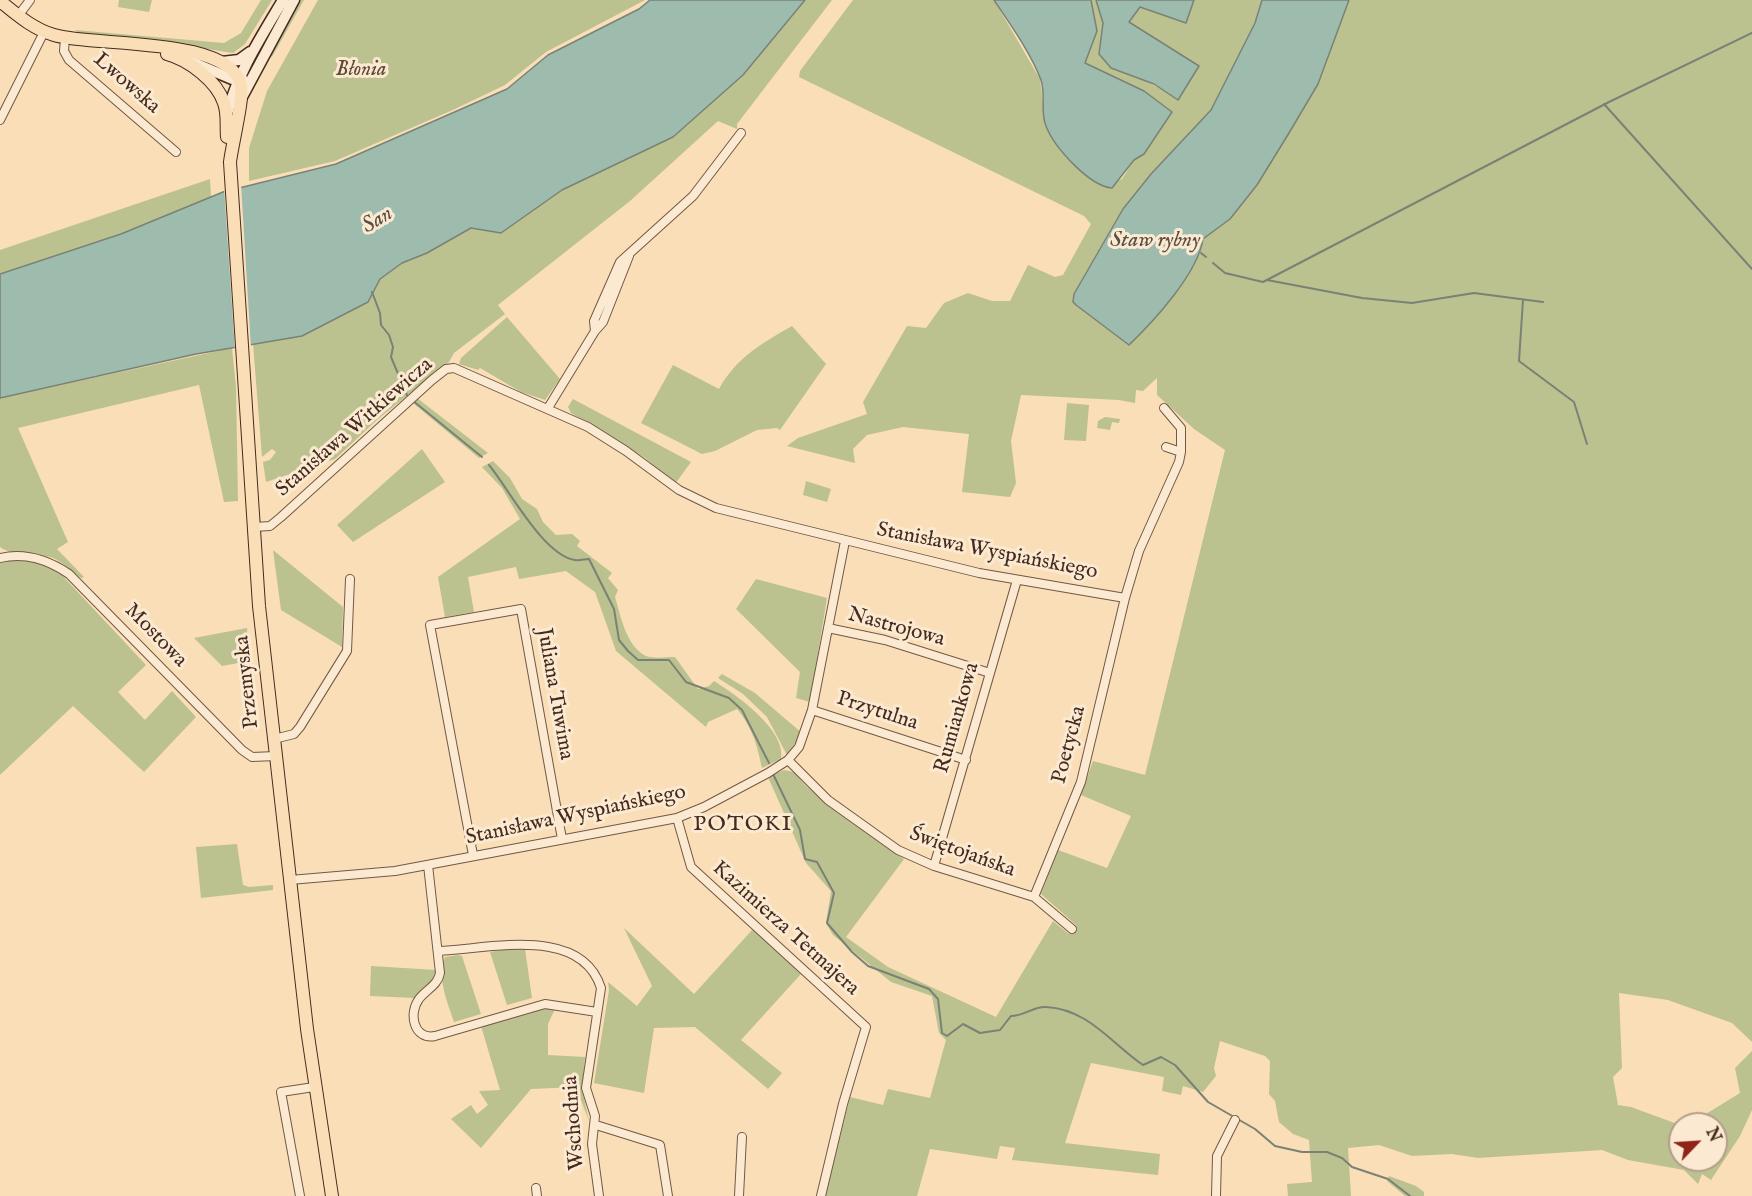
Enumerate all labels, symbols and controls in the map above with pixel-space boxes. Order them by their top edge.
street label: Lwowska [87,48,165,120]
park label: Błonia [336,58,386,84]
water label: San [358,201,398,241]
water label: Staw rybny [1110,228,1200,254]
street label: Stanisława Witkiewicza [271,353,439,503]
street label: Stanisława Wyspiańskiego [874,518,1100,586]
street label: Mostowa [118,599,192,673]
street label: Nastrojowa [845,603,947,653]
street label: Juliana Tuwima [530,626,578,762]
street label: Przemyska [231,634,265,730]
street label: Rumiankowa [930,660,986,776]
street label: Przytulna [833,687,921,737]
street label: Poetycka [1048,703,1092,787]
street label: Stanisława Wyspiańskiego [464,780,688,852]
district label: POTOKI [693,812,793,838]
street label: Świętojańska [906,822,1018,884]
street label: Kazimierza Tetmajera [706,856,864,1002]
street label: Wschodnia [559,1075,591,1171]
north arrow [1668,1112,1728,1172]
text: N [1701,1125,1724,1146]

